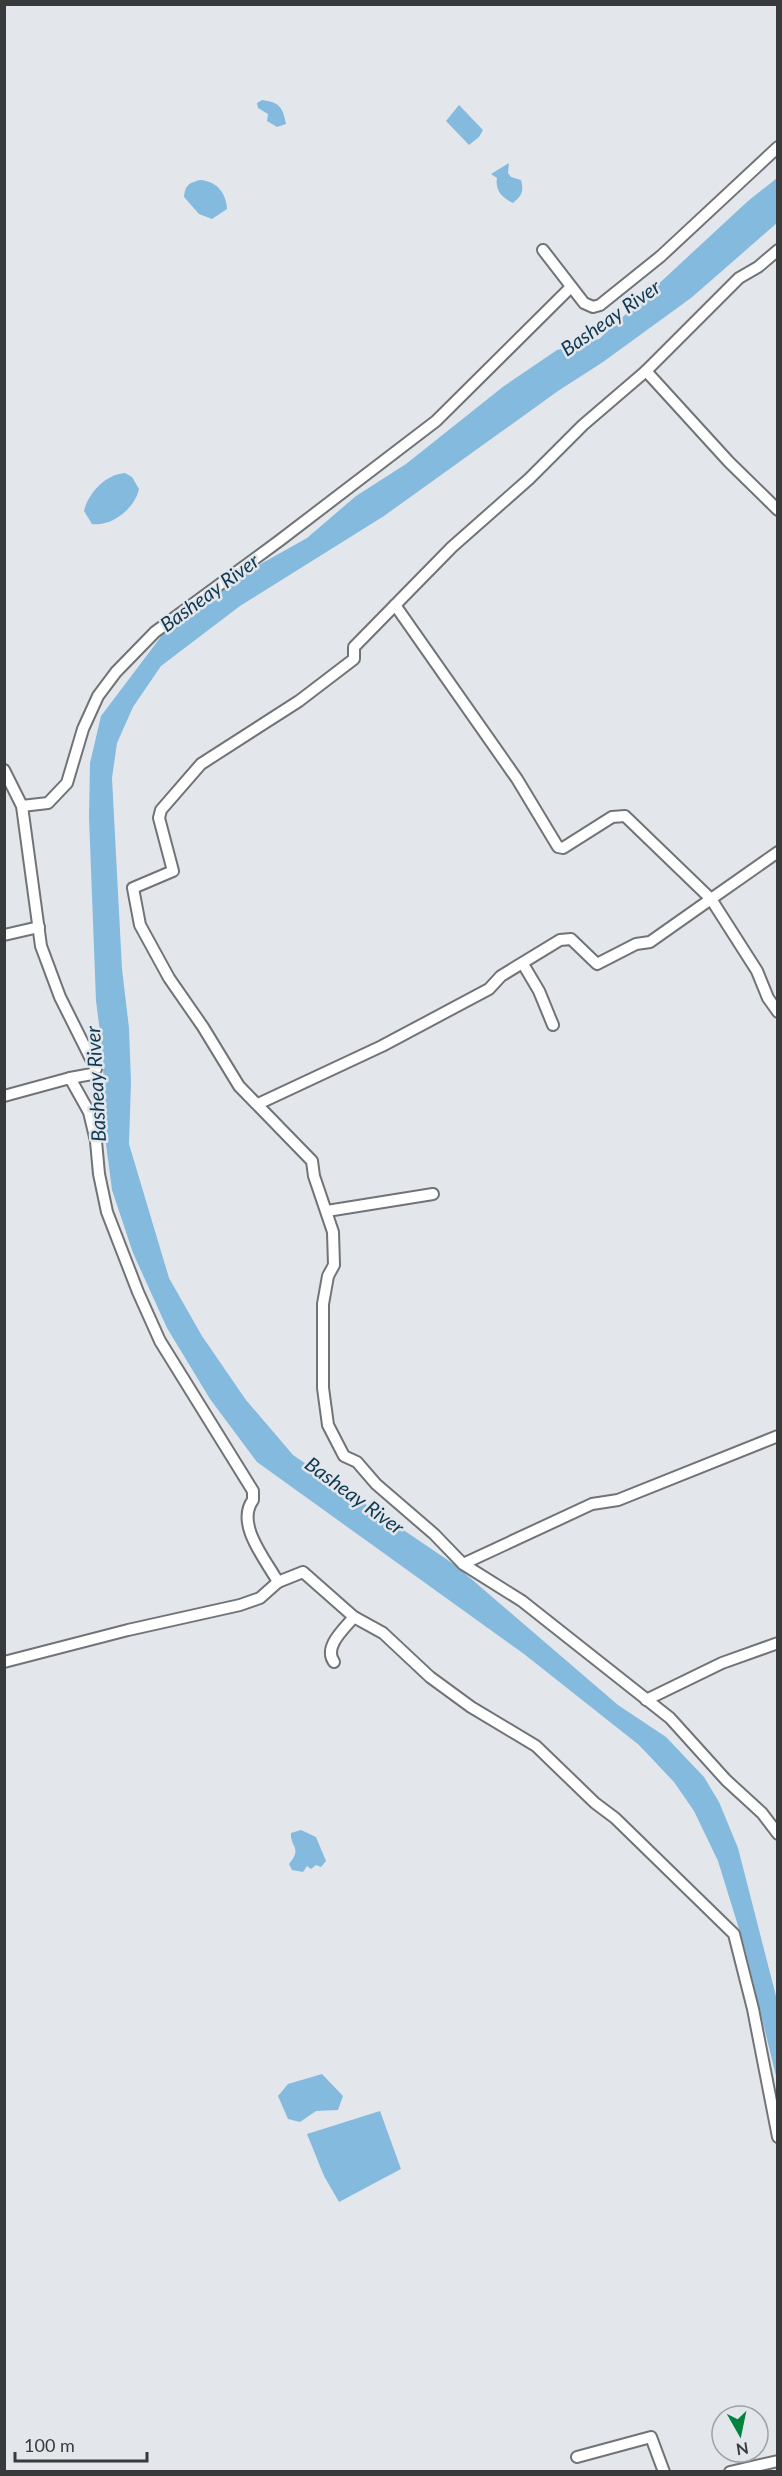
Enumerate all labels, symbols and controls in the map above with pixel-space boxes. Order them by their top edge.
water label: Basheay River [556,273,665,360]
water label: Basheay River [155,547,264,636]
water label: Basheay River [80,1024,110,1143]
water label: Basheay River [301,1451,410,1540]
north arrow [710,2404,770,2464]
scale bar [15,2425,147,2463]
text: 100 m [24,2434,75,2456]
text: N [735,2439,750,2460]

